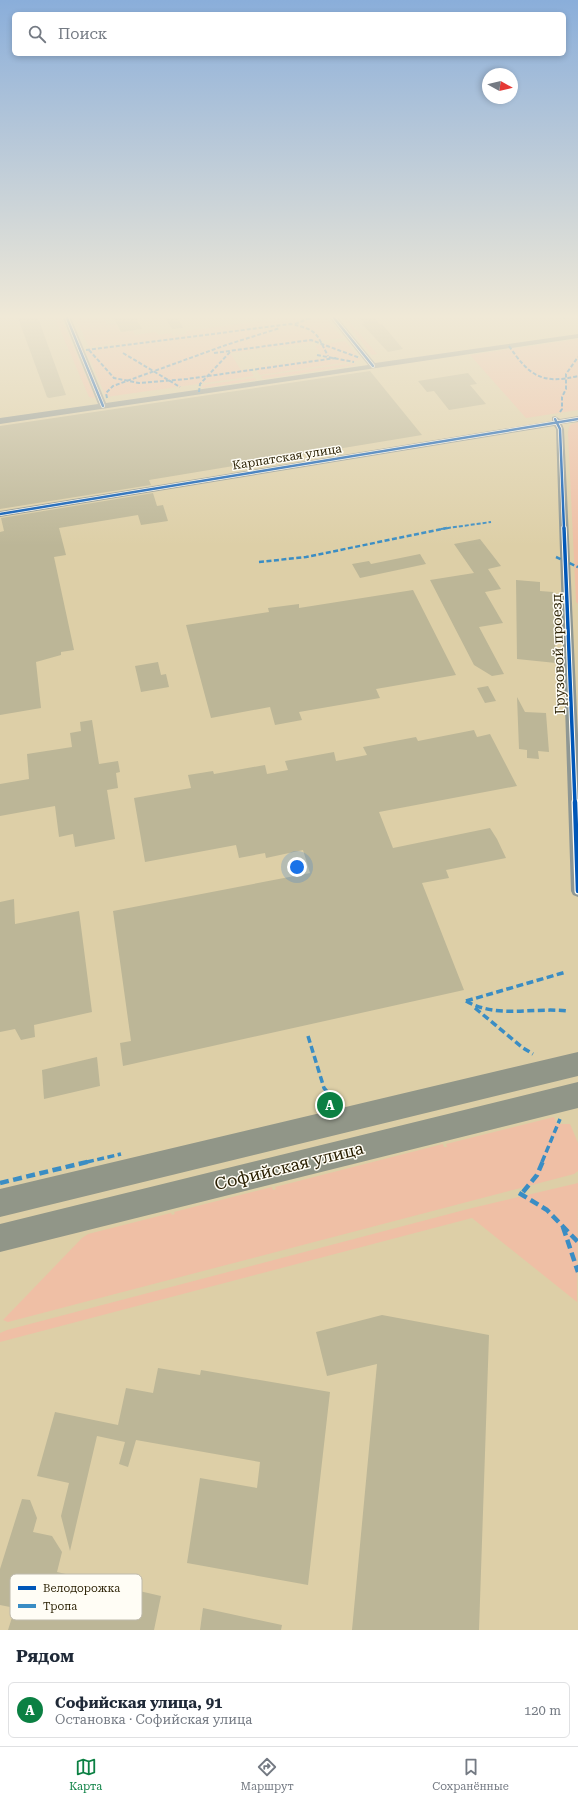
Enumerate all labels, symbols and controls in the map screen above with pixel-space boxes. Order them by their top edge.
search box [12,12,566,56]
icon: search [26,23,48,45]
text: Поиск [58,25,107,43]
north arrow [482,68,518,104]
street label: Карпатская улица [231,441,343,473]
street label: Грузовой проезд [548,593,568,715]
your location [287,857,307,877]
pin: A [317,1090,343,1120]
street label: Софийская улица [212,1138,366,1194]
legend [10,1574,142,1620]
text: Велодорожка [43,1582,120,1595]
text: Тропа [43,1600,77,1613]
text: Рядом [16,1646,74,1666]
text: Софийская улица, 91 [55,1694,222,1712]
text: A [25,1703,35,1718]
text: 120 m [524,1703,561,1718]
text: Остановка · Софийская улица [55,1712,252,1727]
tab: Карта [69,1756,102,1793]
tab: Маршрут [241,1756,294,1793]
tab: Сохранённые [432,1756,509,1793]

